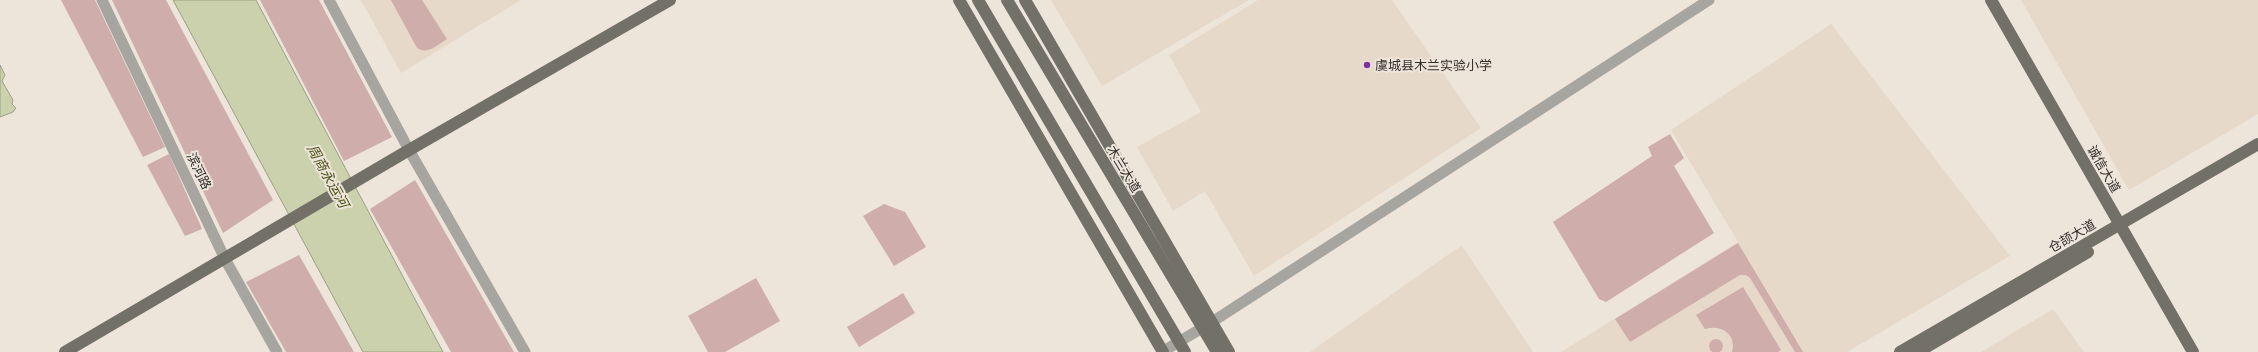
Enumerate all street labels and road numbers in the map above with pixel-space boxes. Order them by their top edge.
street label: 木兰大道 [1103,142,1145,196]
street label: 诚信大道 [2084,142,2124,196]
street label: 滨河路 [183,150,215,192]
street label: 仓颉大道 [2045,216,2099,256]

